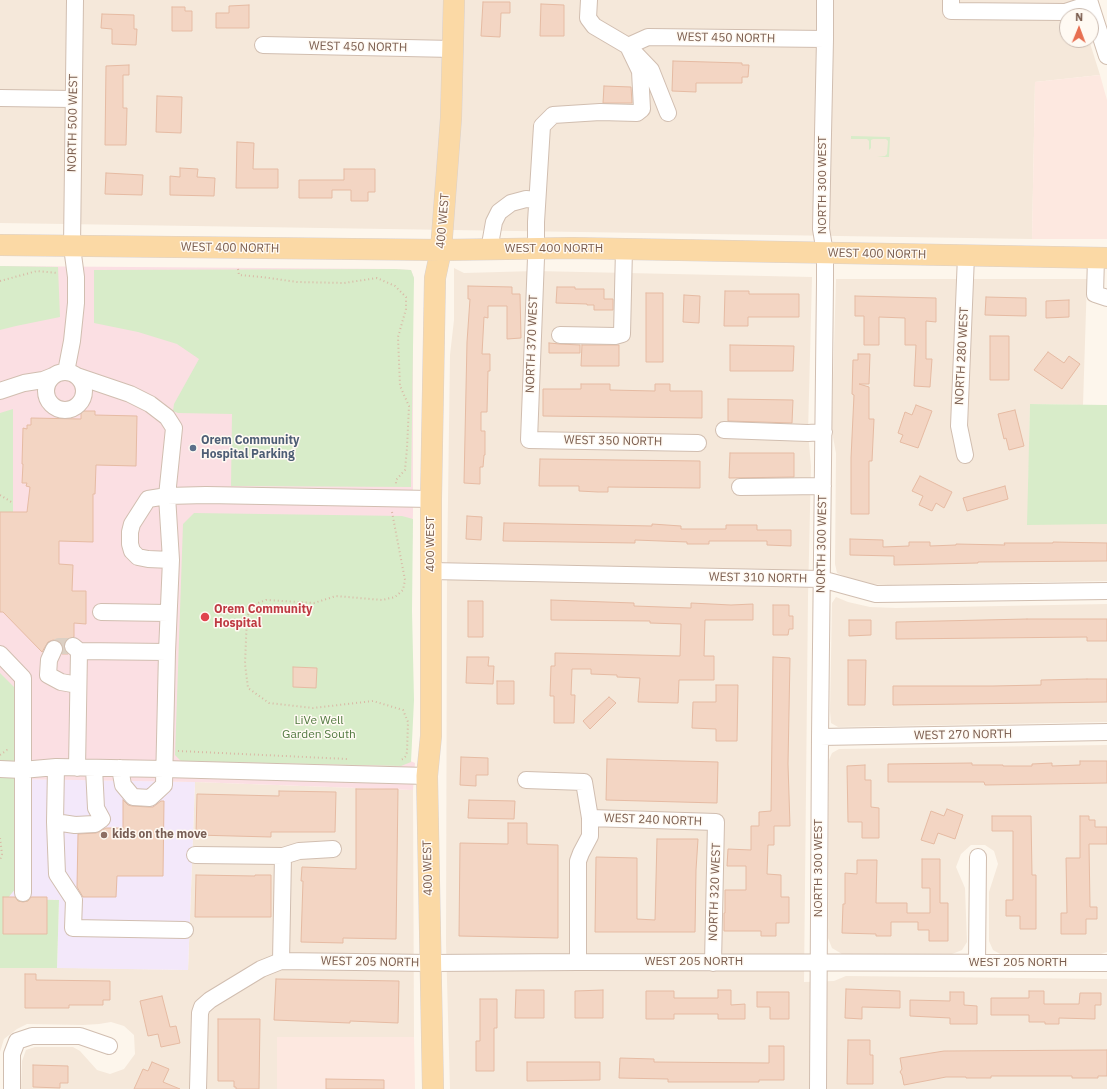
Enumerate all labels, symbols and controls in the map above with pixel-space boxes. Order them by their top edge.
north arrow [1059,8,1099,48]
text: N [1075,10,1083,24]
street label: WEST 450 NORTH [677,30,775,46]
street label: WEST 450 NORTH [309,39,407,55]
street label: NORTH 500 WEST [65,74,81,172]
street label: NORTH 300 WEST [816,136,830,234]
street label: 400 WEST [433,193,453,249]
street label: WEST 400 NORTH [181,240,279,256]
street label: WEST 400 NORTH [505,242,603,256]
street label: WEST 400 NORTH [828,246,926,262]
street label: NORTH 370 WEST [523,295,541,393]
street label: NORTH 280 WEST [952,307,972,405]
street label: WEST 350 NORTH [564,433,662,449]
place label: Orem Community Hospital Parking [201,434,299,462]
marker: Orem Community Hospital Parking [188,443,198,453]
street label: NORTH 300 WEST [814,495,830,593]
street label: 400 WEST [424,516,438,572]
street label: WEST 310 NORTH [709,570,807,586]
place label: Orem Community Hospital [214,603,312,631]
marker: Orem Community Hospital [199,611,211,623]
park label: LiVe Well Garden South [282,714,356,742]
street label: WEST 270 NORTH [914,727,1012,743]
street label: WEST 240 NORTH [604,811,702,829]
street label: NORTH 300 WEST [812,819,826,917]
place label: kids on the move [112,828,207,842]
marker: kids on the move [99,830,109,840]
street label: 400 WEST [420,840,436,896]
street label: NORTH 320 WEST [706,843,724,941]
street label: WEST 205 NORTH [321,954,419,970]
street label: WEST 205 NORTH [645,955,743,969]
street label: WEST 205 NORTH [969,956,1067,970]

